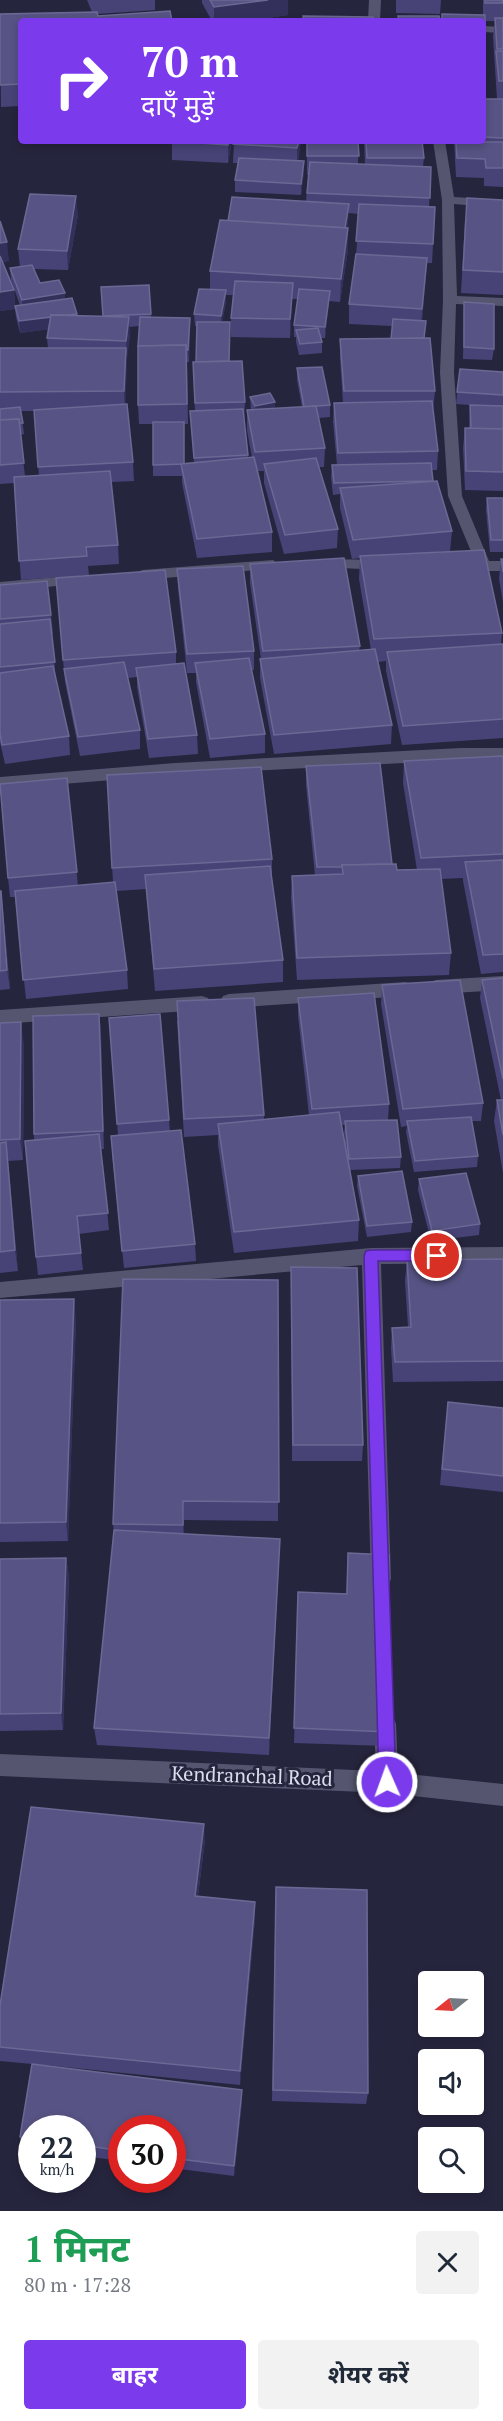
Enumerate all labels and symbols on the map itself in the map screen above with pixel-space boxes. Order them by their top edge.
pin [411,1230,462,1281]
position arrow [355,1750,419,1814]
street label: Kendranchal Road [171,1759,333,1792]
north arrow [418,1971,484,2037]
speed limit sign: 30 [108,2115,186,2193]

